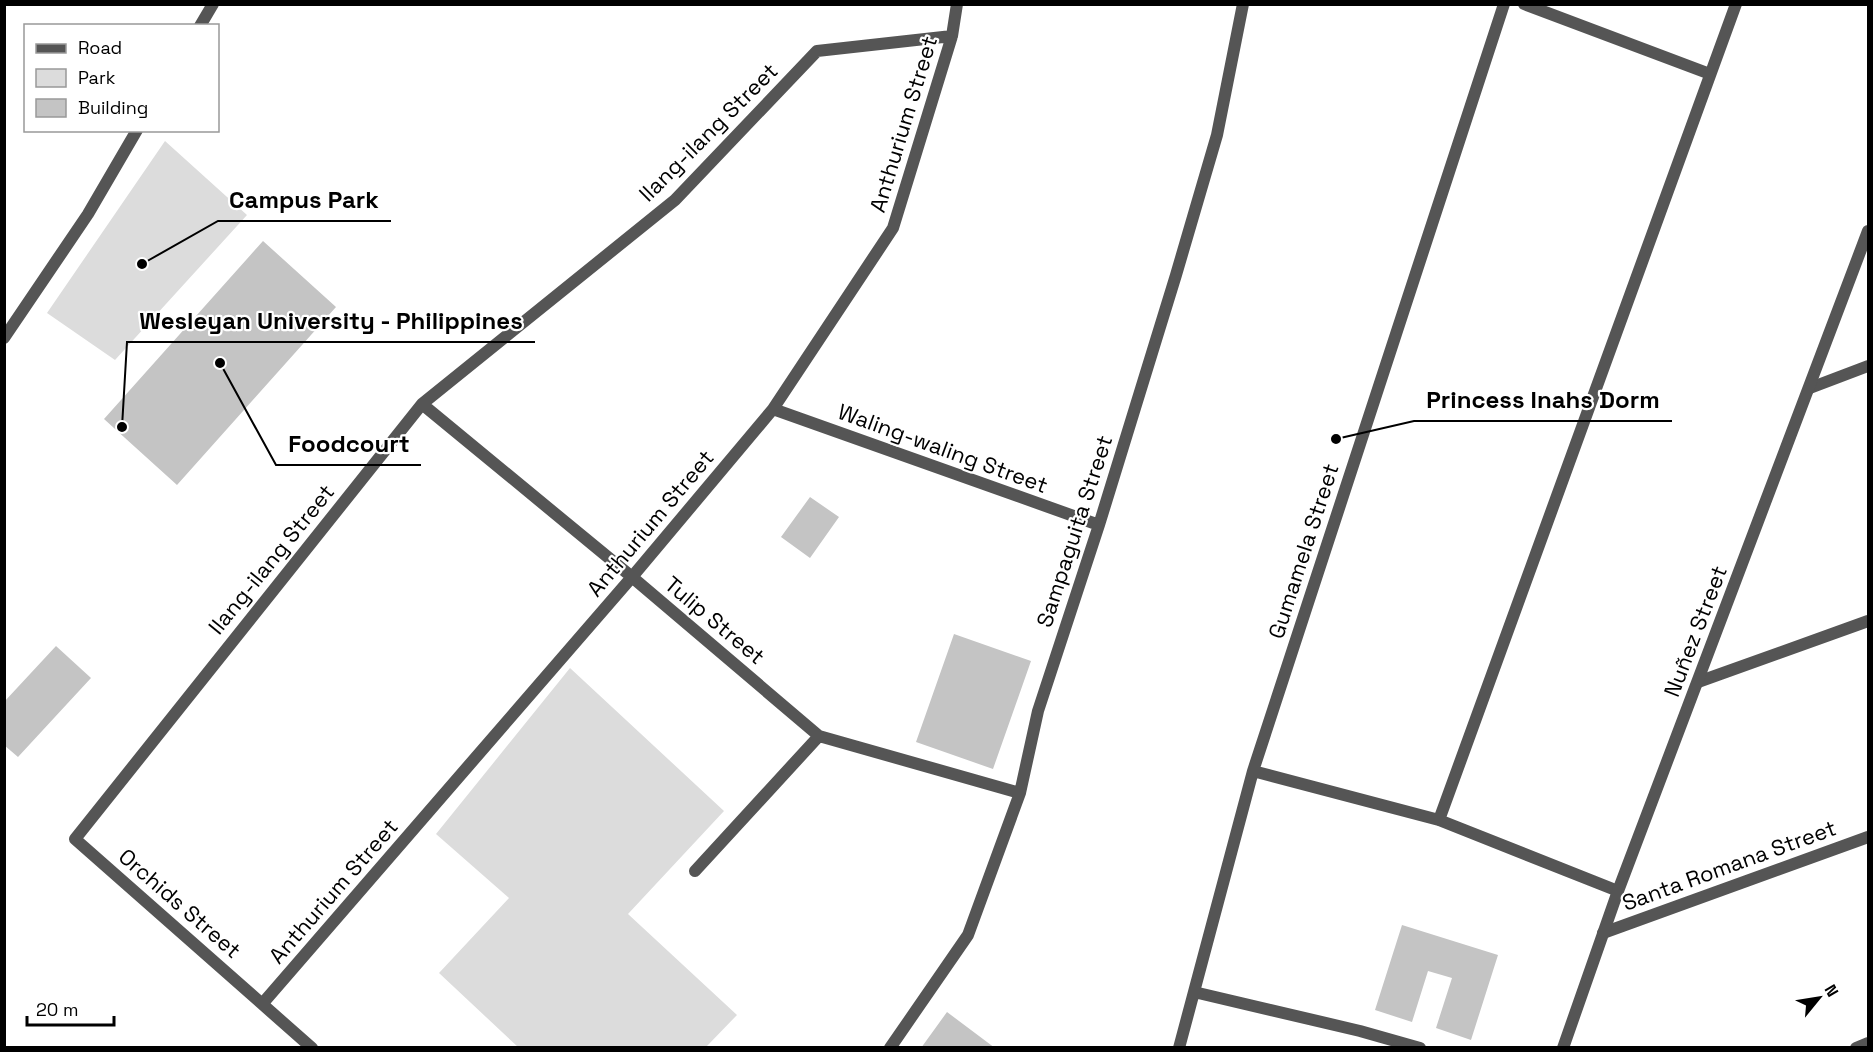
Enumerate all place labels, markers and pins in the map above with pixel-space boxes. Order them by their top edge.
callout: Campus Park [218,179,391,221]
callout: Wesleyan University - Philippines [127,300,535,342]
callout: Princess Inahs Dorm [1414,379,1672,421]
callout: Foodcourt [276,423,421,465]

